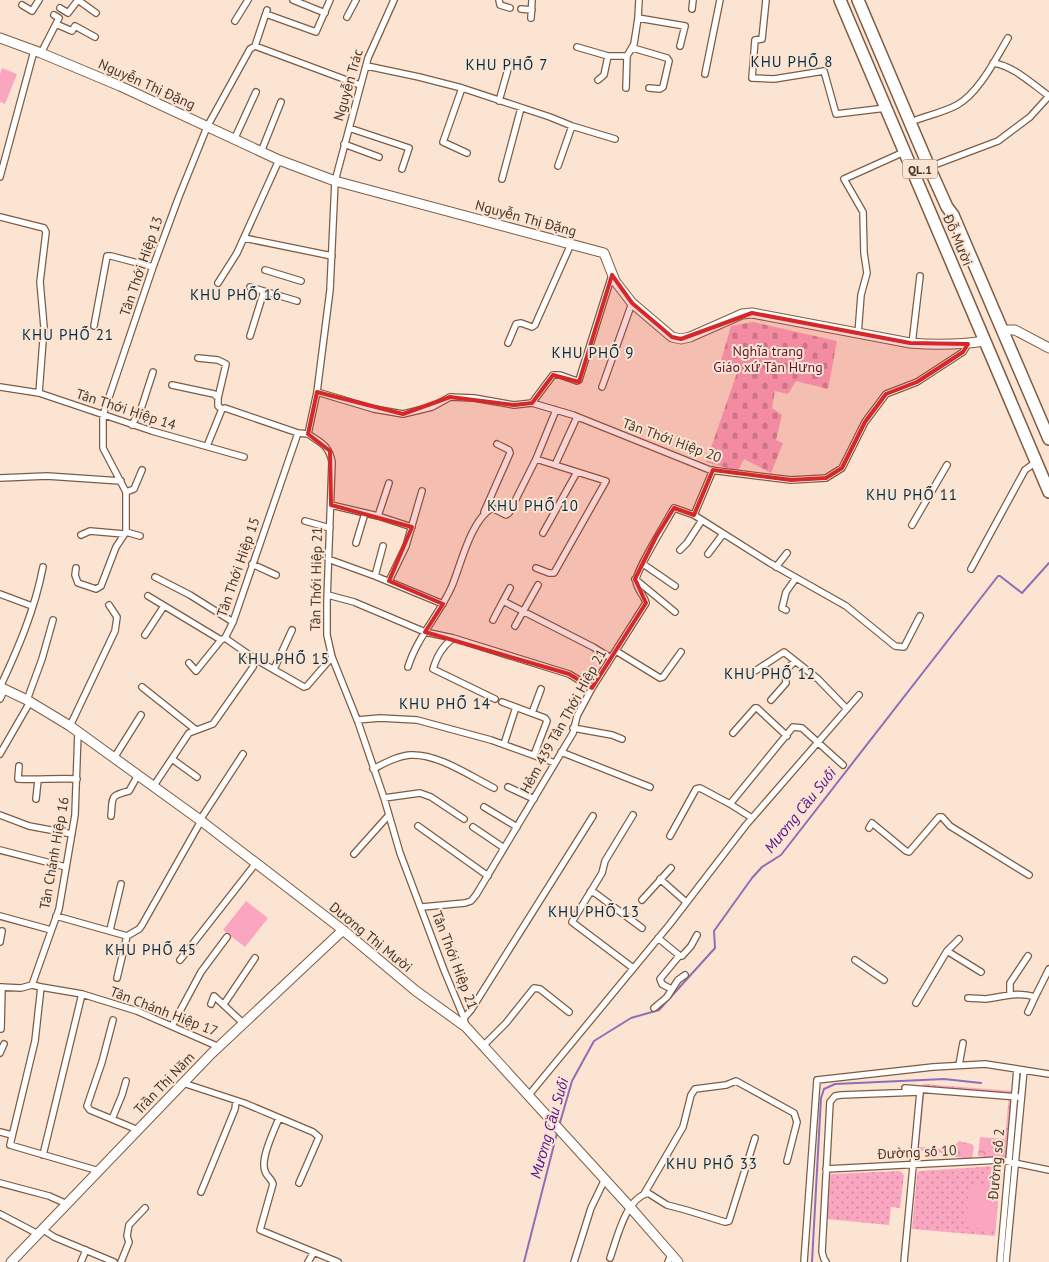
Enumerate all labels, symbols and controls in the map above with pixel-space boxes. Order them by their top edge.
street label: Nguyễn Trác [329,47,367,123]
district label: KHU PHỐ 8 [751,52,833,71]
street label: Nguyễn Thị Đặng [96,55,198,113]
district label: KHU PHỐ 7 [466,55,548,74]
road number: QL.1 [902,160,938,178]
street label: Nguyễn Thị Đặng [473,196,579,240]
street label: Đỗ Mười [939,211,977,268]
street label: Tân Thới Hiệp 13 [116,214,166,318]
district label: KHU PHỐ 16 [190,285,282,304]
district label: KHU PHỐ 21 [22,325,114,344]
park label: Nghĩa trang Giáo xứ Tân Hưng [713,342,823,376]
district label: KHU PHỐ 9 [552,343,634,362]
street label: Tân Thới Hiệp 14 [74,384,179,434]
street label: Tân Thới Hiệp 20 [620,414,724,466]
district label: KHU PHỐ 11 [866,485,958,504]
district label: KHU PHỐ 10 [487,496,579,515]
street label: Tân Thới Hiệp 15 [213,515,263,619]
street label: Tân Thới Hiệp 21 [306,527,326,631]
street label: Hẻm 439 Tân Thới Hiệp 21 [516,645,610,797]
district label: KHU PHỐ 15 [238,649,330,668]
district label: KHU PHỐ 12 [724,664,816,683]
district label: KHU PHỐ 14 [399,694,491,713]
water label: Mương Cầu Suối [760,763,841,856]
street label: Tân Chánh Hiệp 16 [35,795,73,911]
street label: Dương Thị Mười [326,898,416,976]
district label: KHU PHỐ 13 [548,902,640,921]
street label: Tân Thới Hiệp 21 [428,908,482,1012]
district label: KHU PHỐ 45 [105,940,197,959]
street label: Tân Chánh Hiệp 17 [107,982,221,1040]
street label: Trần Thị Năm [130,1048,198,1118]
water label: Mương Cầu Suối [526,1074,573,1181]
street label: Đường số 2 [984,1128,1008,1201]
street label: Đường số 10 [876,1141,957,1163]
district label: KHU PHỐ 33 [666,1154,758,1173]

